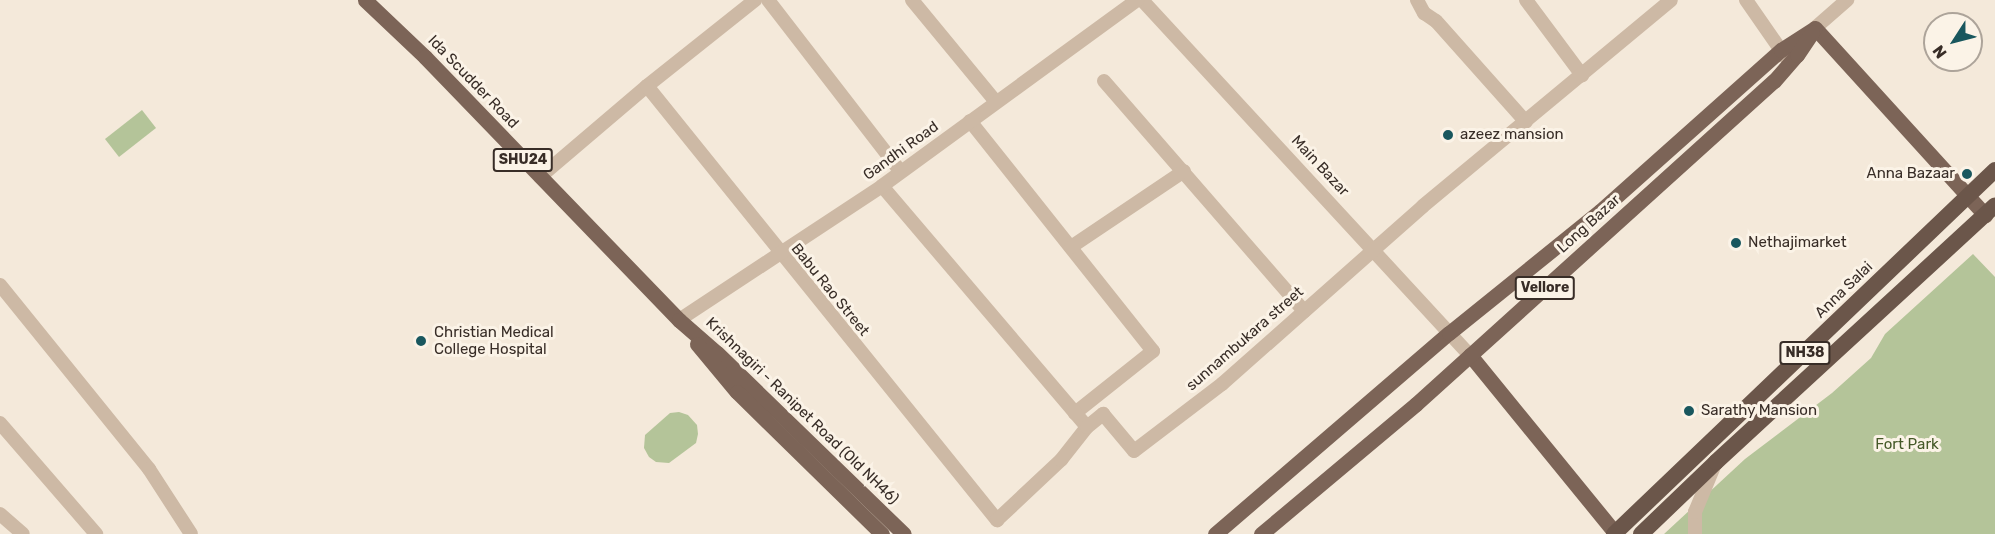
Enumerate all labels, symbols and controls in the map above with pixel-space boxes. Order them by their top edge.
north arrow [1923,12,1983,72]
street label: Ida Scudder Road [424,32,522,132]
text: N [1929,41,1951,62]
street label: Gandhi Road [860,118,942,184]
place label: azeez mansion [1460,126,1564,144]
marker: azeez mansion [1441,128,1455,142]
street label: Main Bazar [1287,132,1353,200]
road number: SHU24 [492,149,554,171]
place label: Anna Bazaar [1867,165,1955,183]
marker: Anna Bazaar [1960,167,1974,181]
street label: Long Bazar [1554,191,1624,257]
place label: Nethajimarket [1748,234,1847,252]
marker: Nethajimarket [1729,236,1743,250]
street label: Babu Rao Street [787,240,873,340]
street label: Anna Salai [1811,258,1877,322]
road number: Vellore [1514,277,1576,299]
street label: sunnambukara street [1183,283,1307,395]
street label: Krishnagiri - Ranipet Road (Old NH46) [702,314,902,508]
place label: Christian Medical College Hospital [434,323,554,358]
marker: Christian Medical College Hospital [412,332,430,350]
road number: NH38 [1778,342,1832,364]
place label: Sarathy Mansion [1701,402,1817,420]
marker: Sarathy Mansion [1682,404,1696,418]
park label: Fort Park [1875,436,1939,454]

